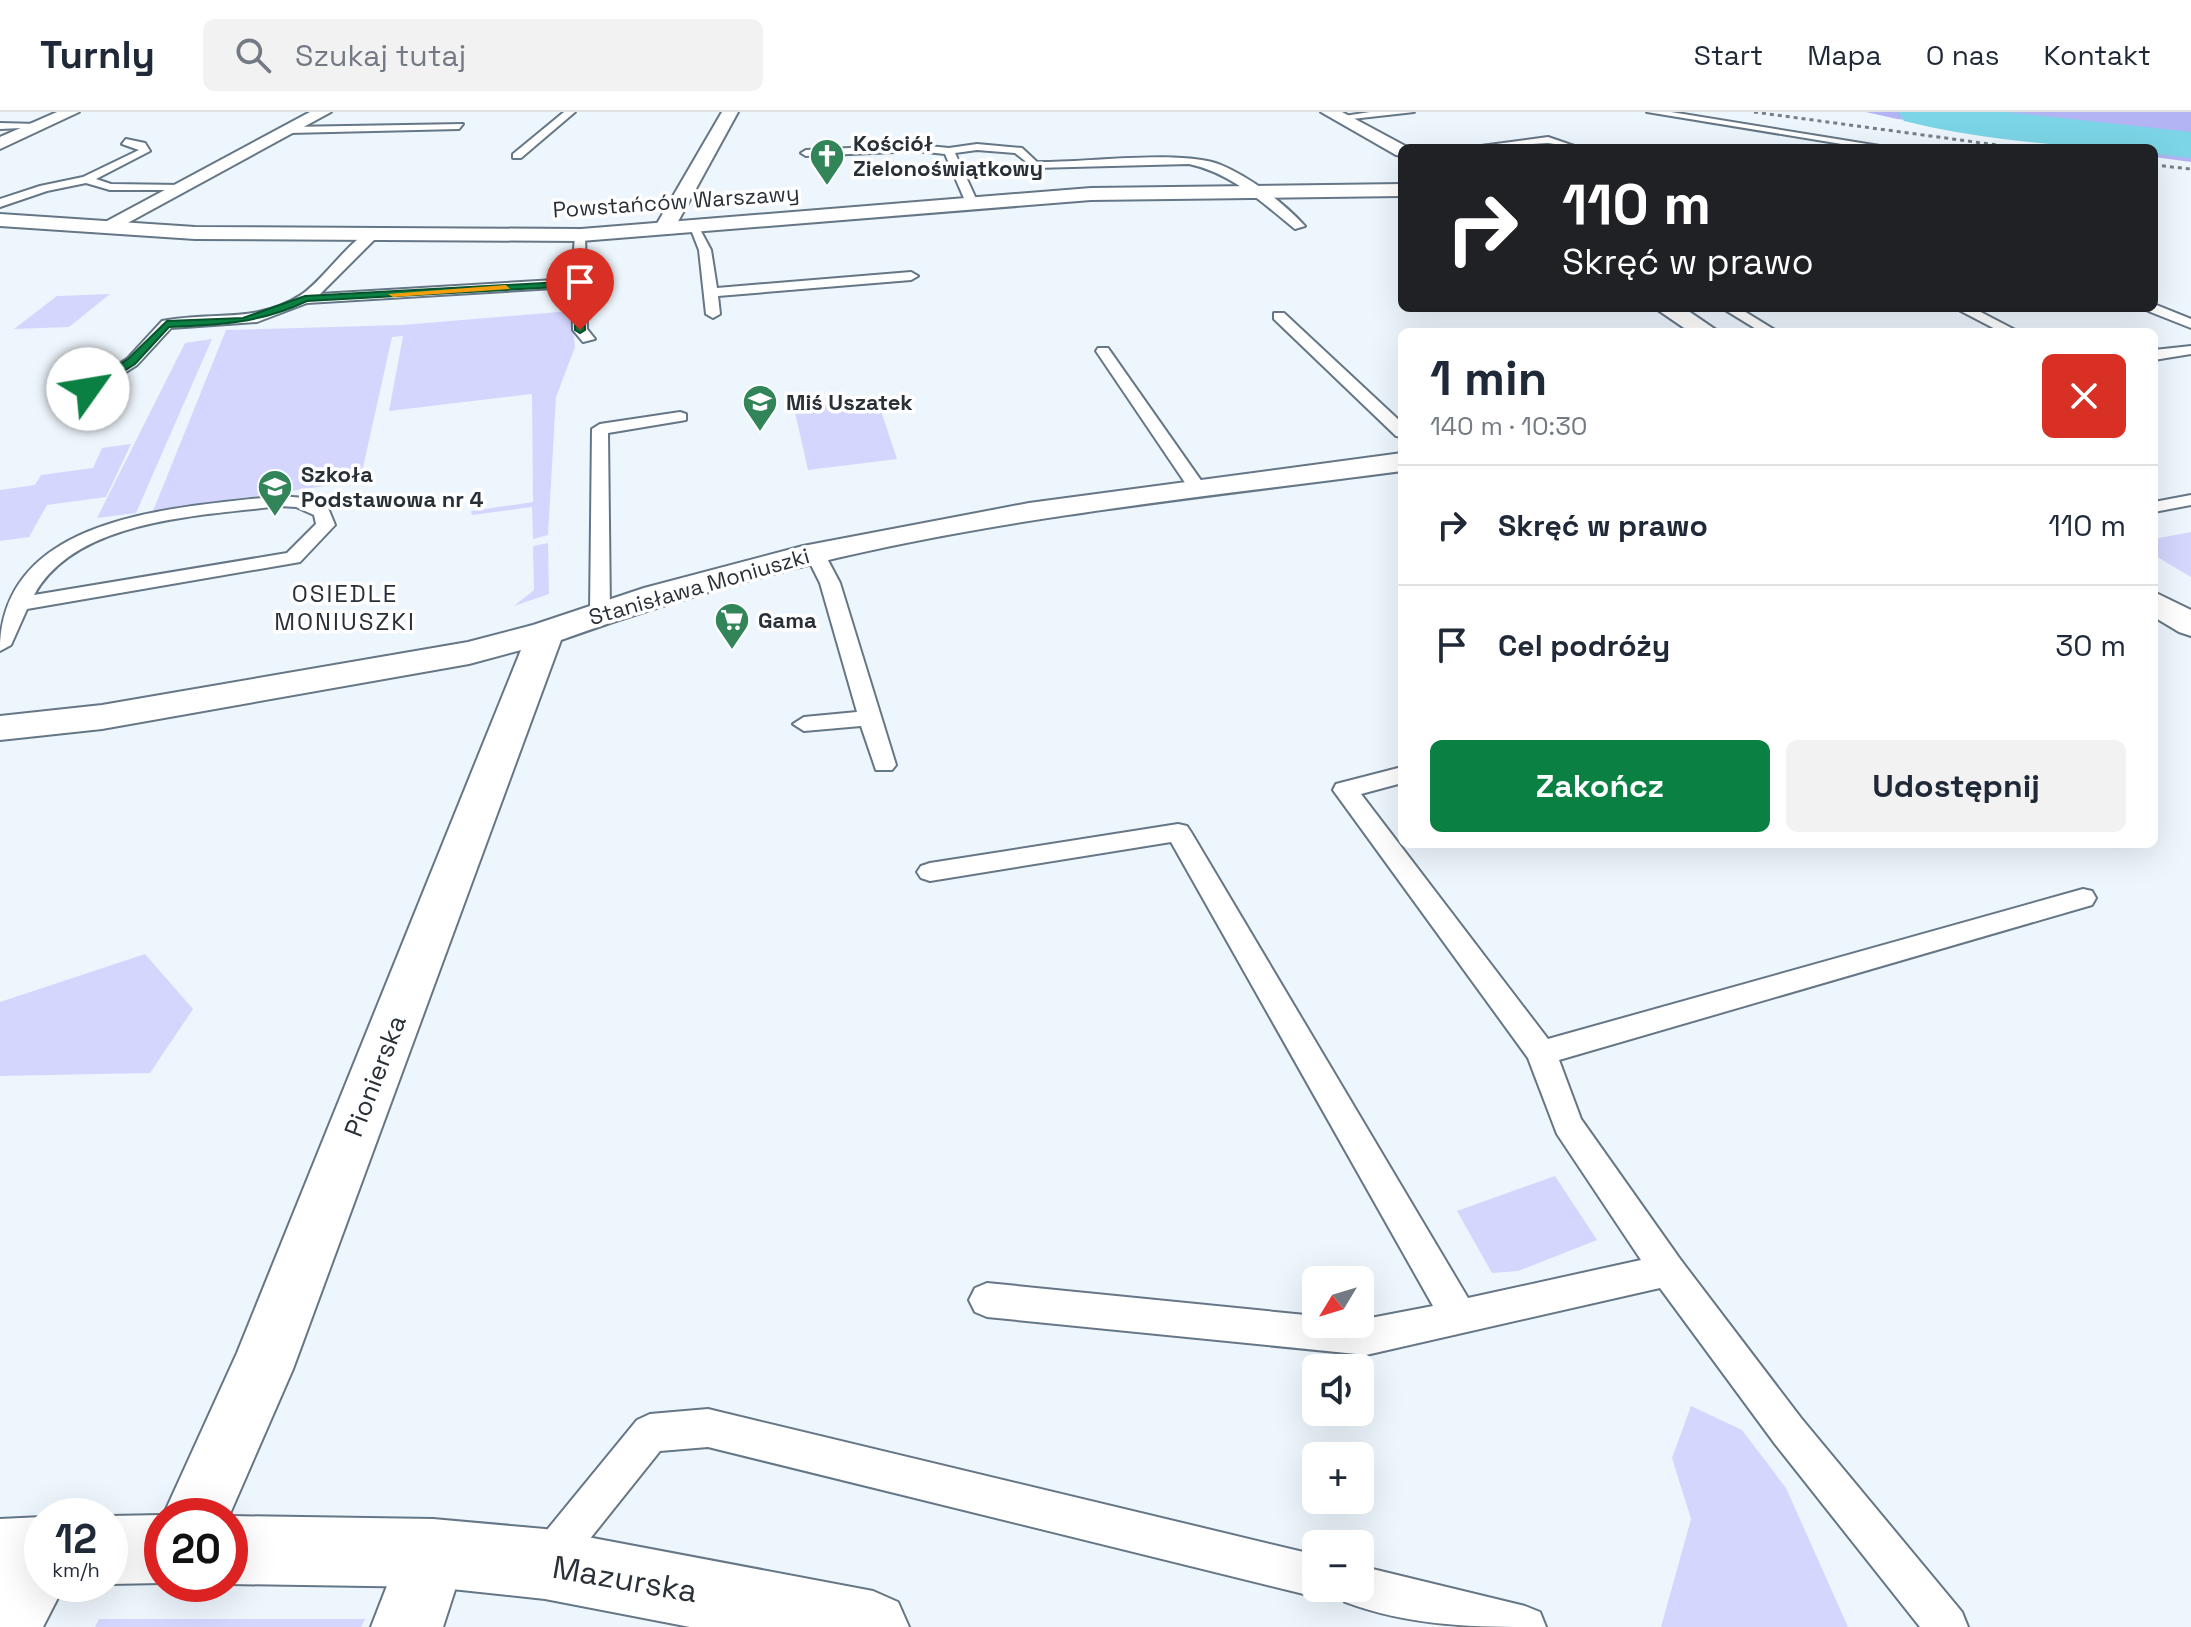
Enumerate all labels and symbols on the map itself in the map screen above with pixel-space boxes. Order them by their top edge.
place label: Kościół Zielonoświątkowy [853,129,1043,182]
church icon: Kościół Zielonoświątkowy [808,137,846,187]
street label: Powstańców Warszawy [552,178,800,224]
pin [546,248,614,330]
position arrow [46,347,130,431]
school or university icon: Miś Uszatek [741,383,779,433]
place label: Miś Uszatek [786,388,913,416]
place label: Szkoła Podstawowa nr 4 [301,460,484,513]
school or university icon: Szkoła Podstawowa nr 4 [256,468,294,518]
street label: Stanisława Moniuszki [585,541,813,631]
district label: OSIEDLE MONIUSZKI [274,578,416,637]
supermarket icon: Gama [713,601,751,651]
place label: Gama [758,606,817,634]
street label: Pionierska [336,1010,414,1142]
north arrow [1302,1266,1374,1338]
speed limit sign: 20 [144,1498,248,1602]
street label: Mazurska [550,1547,700,1611]

